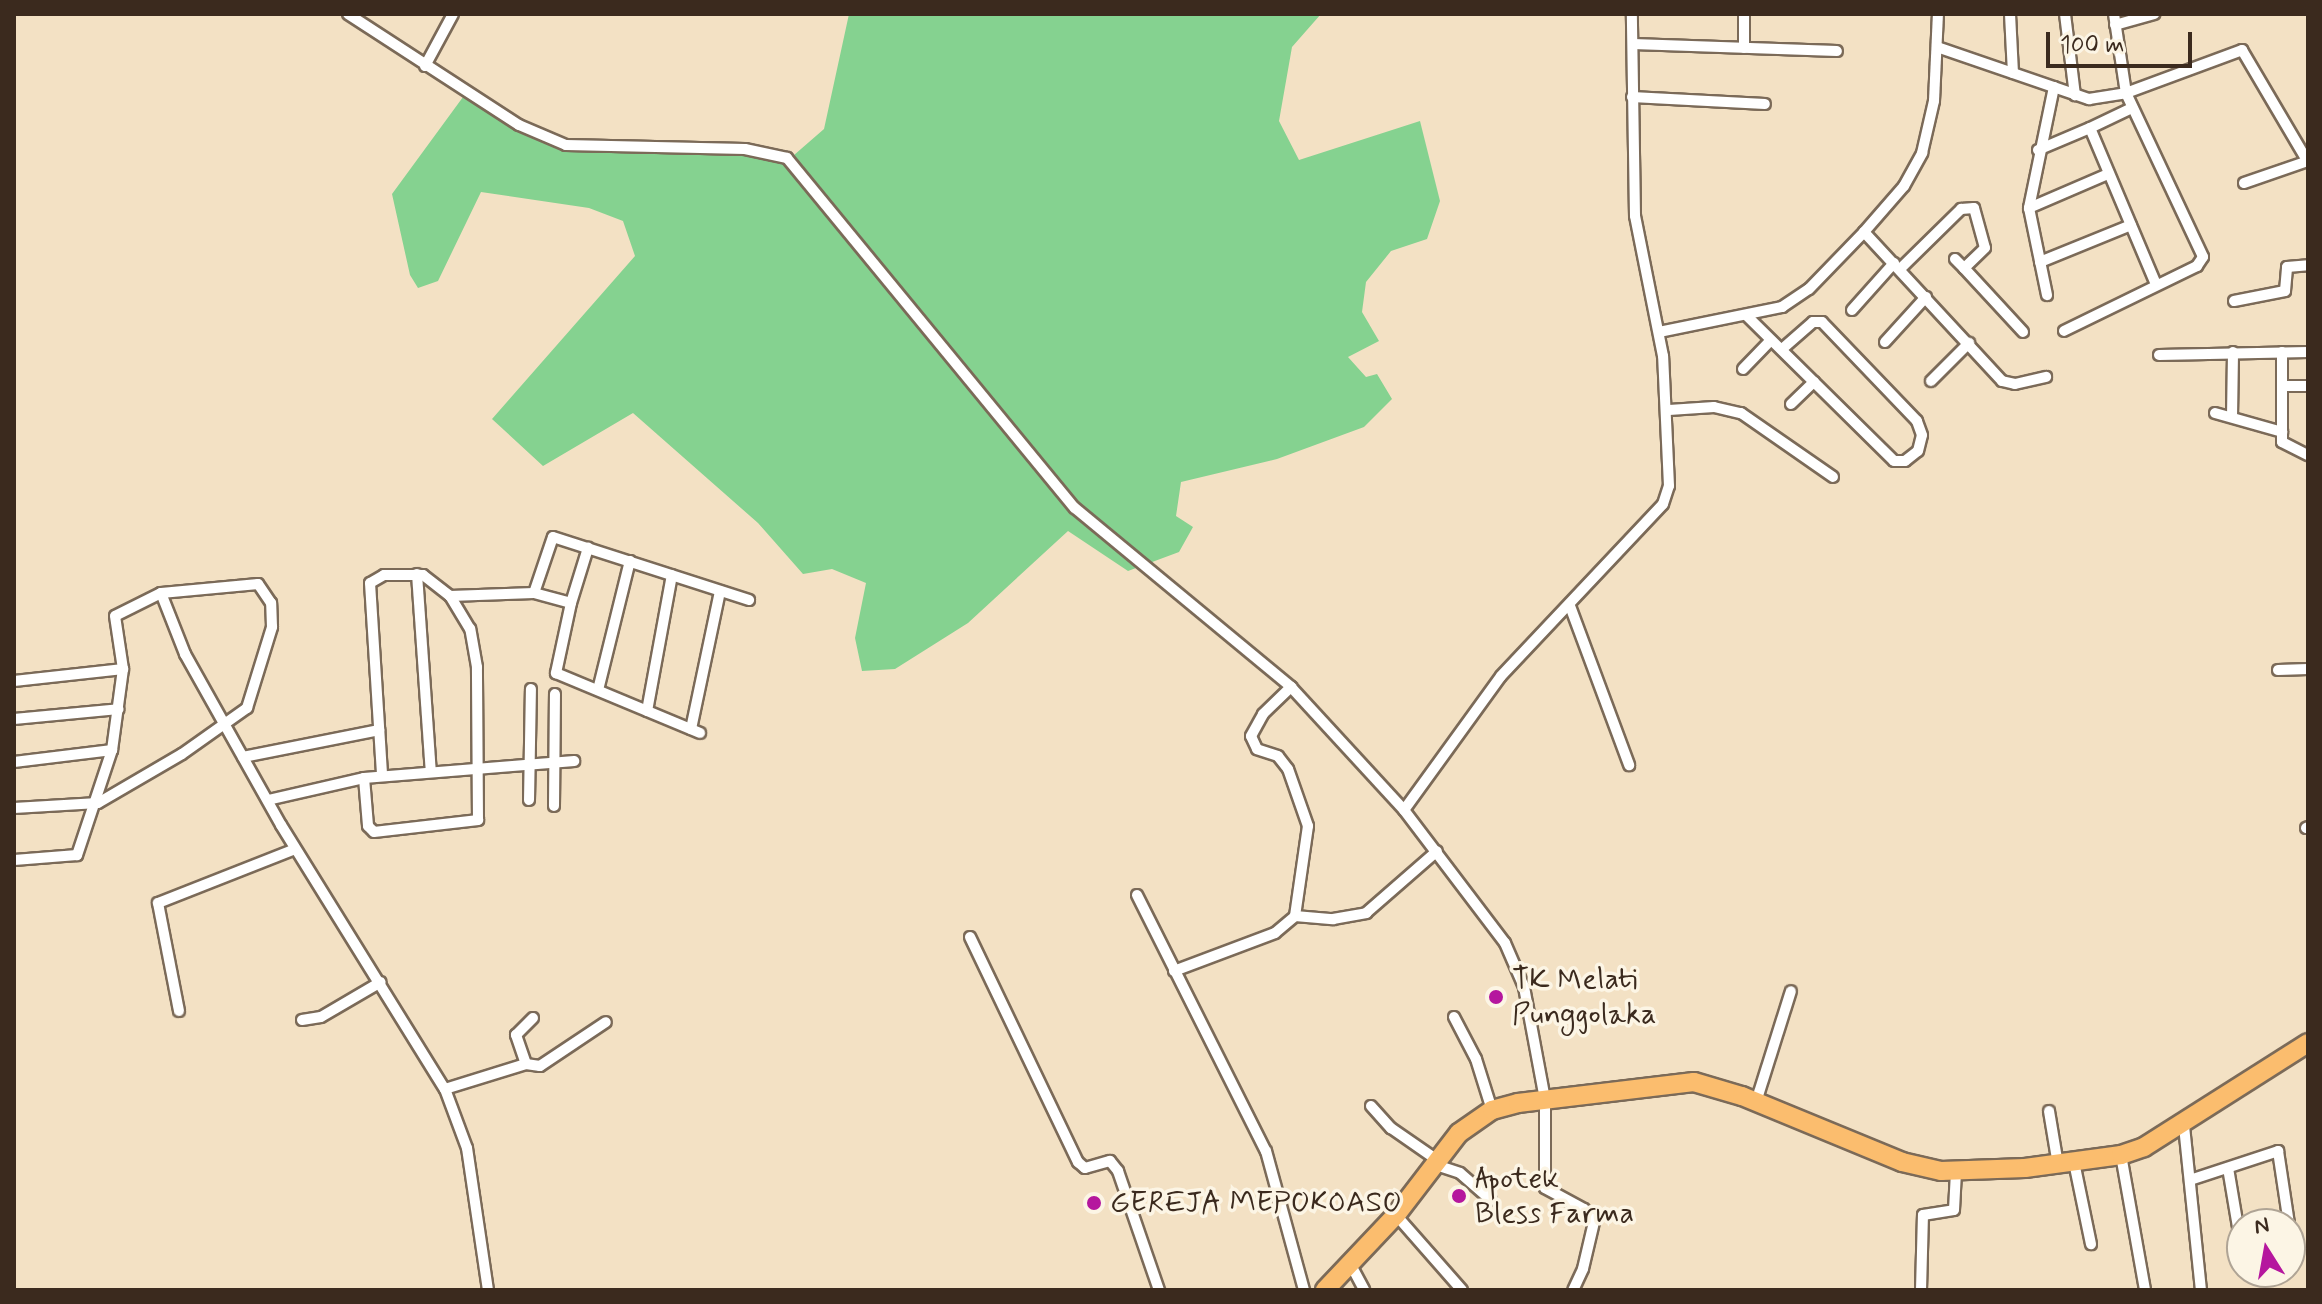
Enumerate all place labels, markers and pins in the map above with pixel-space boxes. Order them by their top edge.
place label: TK Melati Punggolaka [1512,962,1656,1032]
marker: TK Melati Punggolaka [1487,988,1505,1006]
place label: Apotek Bless Farma [1475,1161,1639,1232]
place label: GEREJA MEPOKOASO [1110,1185,1402,1221]
marker: Apotek Bless Farma [1450,1187,1468,1205]
marker: GEREJA MEPOKOASO [1085,1194,1103,1212]

